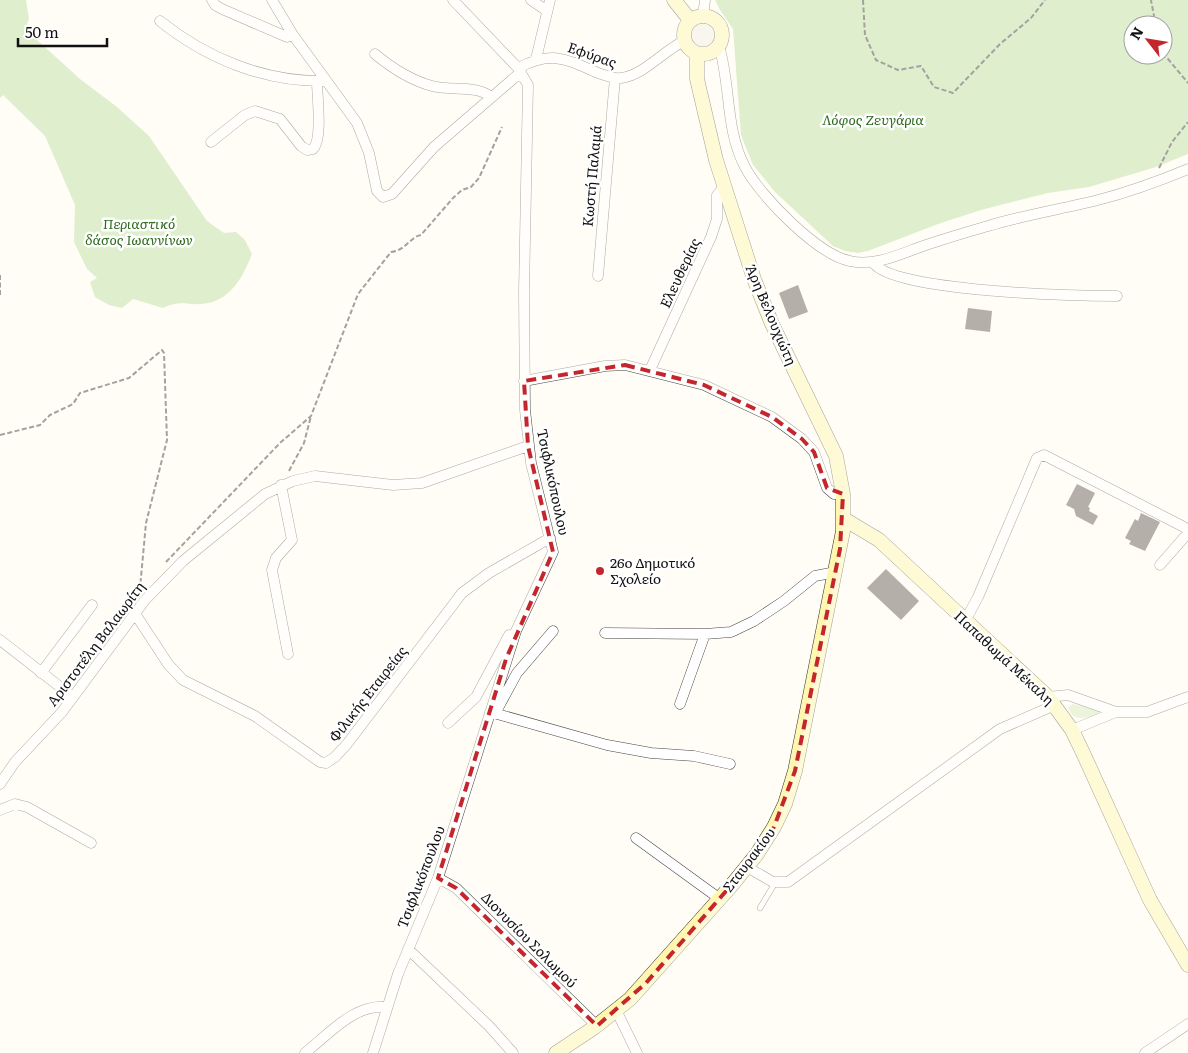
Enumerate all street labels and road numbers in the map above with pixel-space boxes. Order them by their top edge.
street label: Εφύρας [565,36,620,72]
street label: Κωστή Παλαμά [577,124,605,228]
street label: Ελευθερίας [654,234,704,311]
street label: Άρη Βελουχιώτη [742,261,802,368]
street label: Τσιφλικόπουλου [533,427,575,537]
street label: Αριστοτέλη Βαλαωρίτη [42,577,149,710]
street label: Παπαθωμά Μέκαλη [950,606,1059,709]
street label: Φιλικής Εταιρείας [323,641,411,746]
street label: Τσιφλικόπουλου [391,822,449,931]
street label: Σταυρακίου [717,823,779,896]
street label: Διονυσίου Σολωμού [477,887,582,992]

